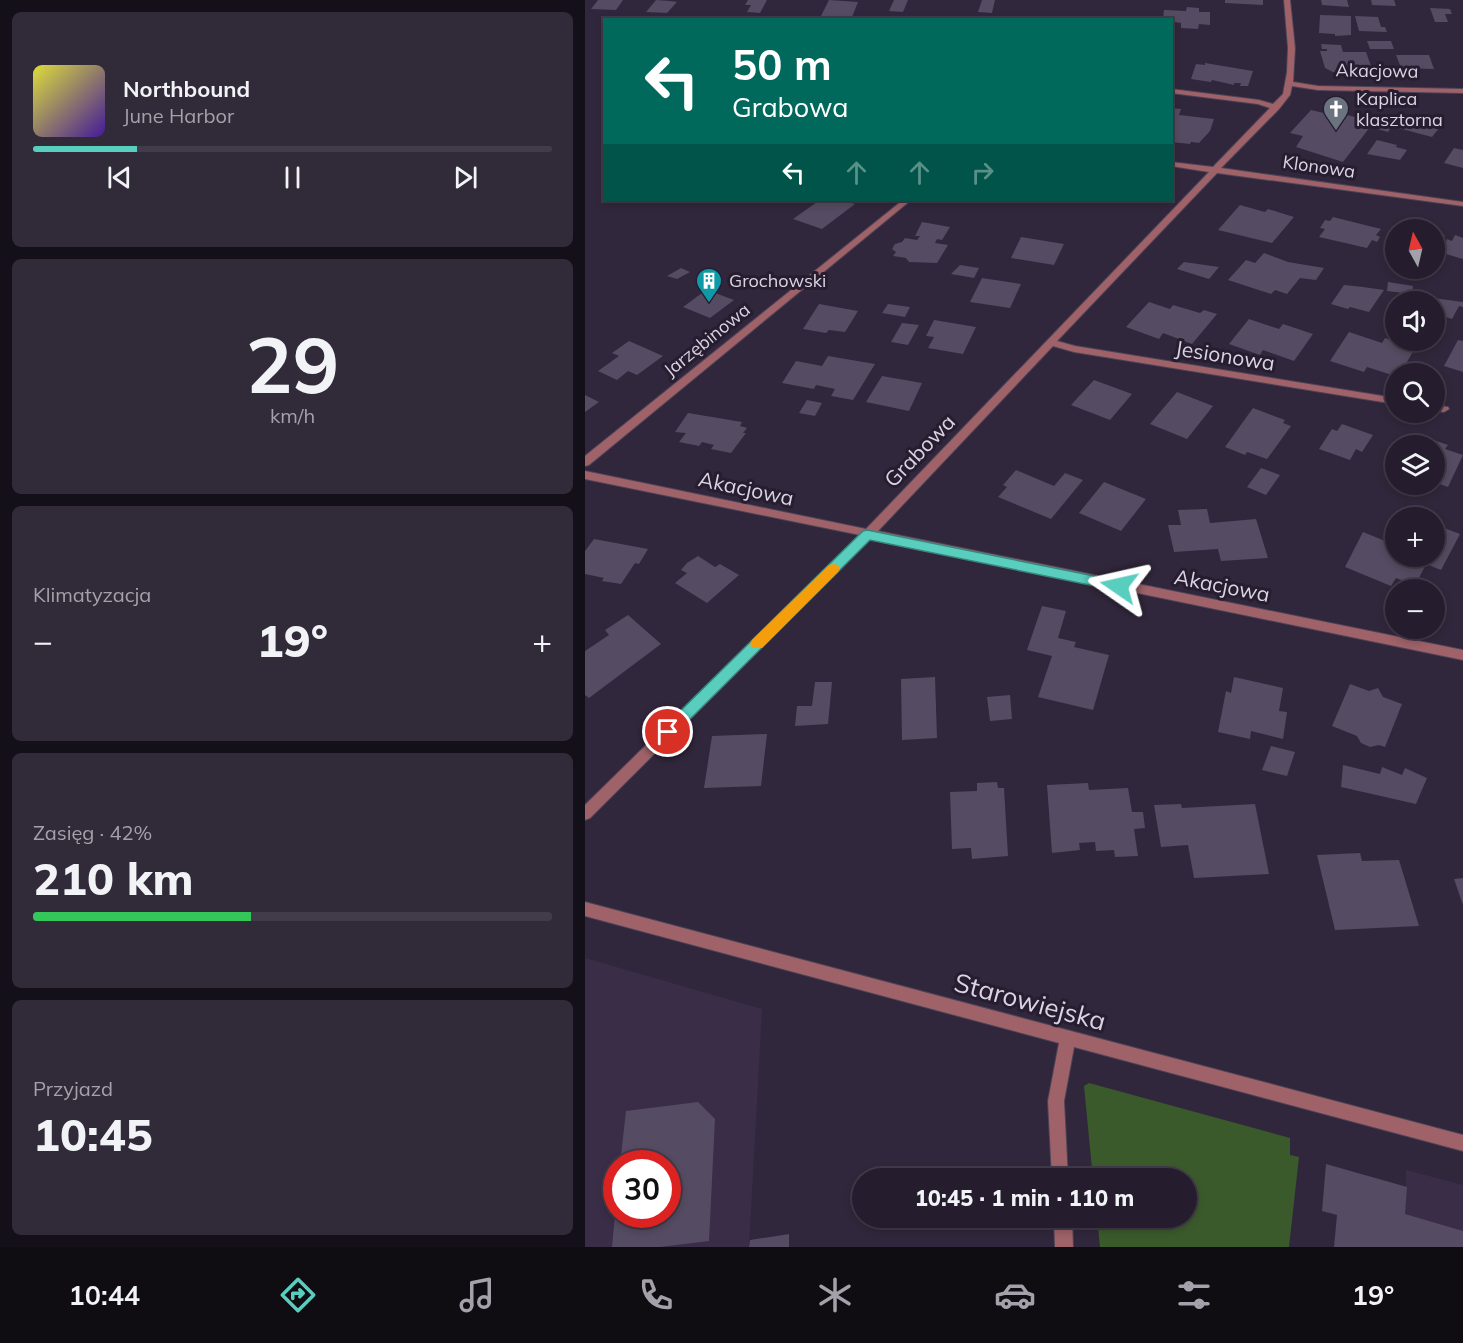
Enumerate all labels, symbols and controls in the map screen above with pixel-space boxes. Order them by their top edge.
text: 50 m [732,38,832,91]
icon: left [633,42,711,120]
street label: Akacjowa [1335,58,1419,83]
text: Northbound [123,75,250,103]
place label: Kaplica klasztorna [1356,87,1443,131]
text: Grabowa [732,90,848,124]
church icon: Kaplica klasztorna [1321,94,1351,132]
text: June Harbor [123,103,234,128]
street label: Klonowa [1281,150,1357,183]
icon: left [777,156,810,189]
icon: ahead [840,156,873,189]
icon: ahead [903,156,936,189]
icon: right [966,156,999,189]
icon: previous [103,161,136,194]
icon: pause [276,161,309,194]
icon: next [449,161,482,194]
north arrow [1385,219,1445,279]
map controls [1385,219,1445,639]
building icon: Grochowski [694,266,724,304]
place label: Grochowski [729,269,826,292]
button: sound [1385,291,1445,351]
street label: Jarzębinowa [659,298,754,381]
text: 29 [246,315,339,413]
street label: Jesionowa [1173,334,1277,376]
button: search [1385,363,1445,423]
text: km/h [270,403,315,428]
street label: Grabowa [878,409,960,492]
button: layers [1385,435,1445,495]
street label: Akacjowa [696,465,796,511]
button: + [1385,507,1445,567]
position arrow [1087,554,1151,618]
street label: Akacjowa [1172,563,1272,607]
button: − [1385,579,1445,639]
text: Klimatyzacja [33,582,151,607]
text: 19° [257,612,328,668]
text: − [33,620,53,661]
text: + [532,620,552,661]
pin [642,706,693,757]
icon: arrive [651,715,684,748]
text: Zasięg · 42% [33,820,152,845]
text: 210 km [33,850,194,906]
street label: Starowiejska [951,965,1110,1038]
text: Przyjazd [33,1076,113,1101]
text: 10:45 [33,1106,153,1162]
speed limit sign: 30 [603,1150,681,1228]
text: 10:45 · 1 min · 110 m [915,1184,1134,1212]
icon: directions [277,1274,319,1316]
icon: music [456,1274,498,1316]
icon: phone [635,1274,677,1316]
icon: climate [814,1274,856,1316]
icon: car [994,1274,1036,1316]
icon: filters [1173,1274,1215,1316]
text: 10:44 [69,1278,140,1312]
text: 19° [1352,1278,1394,1312]

